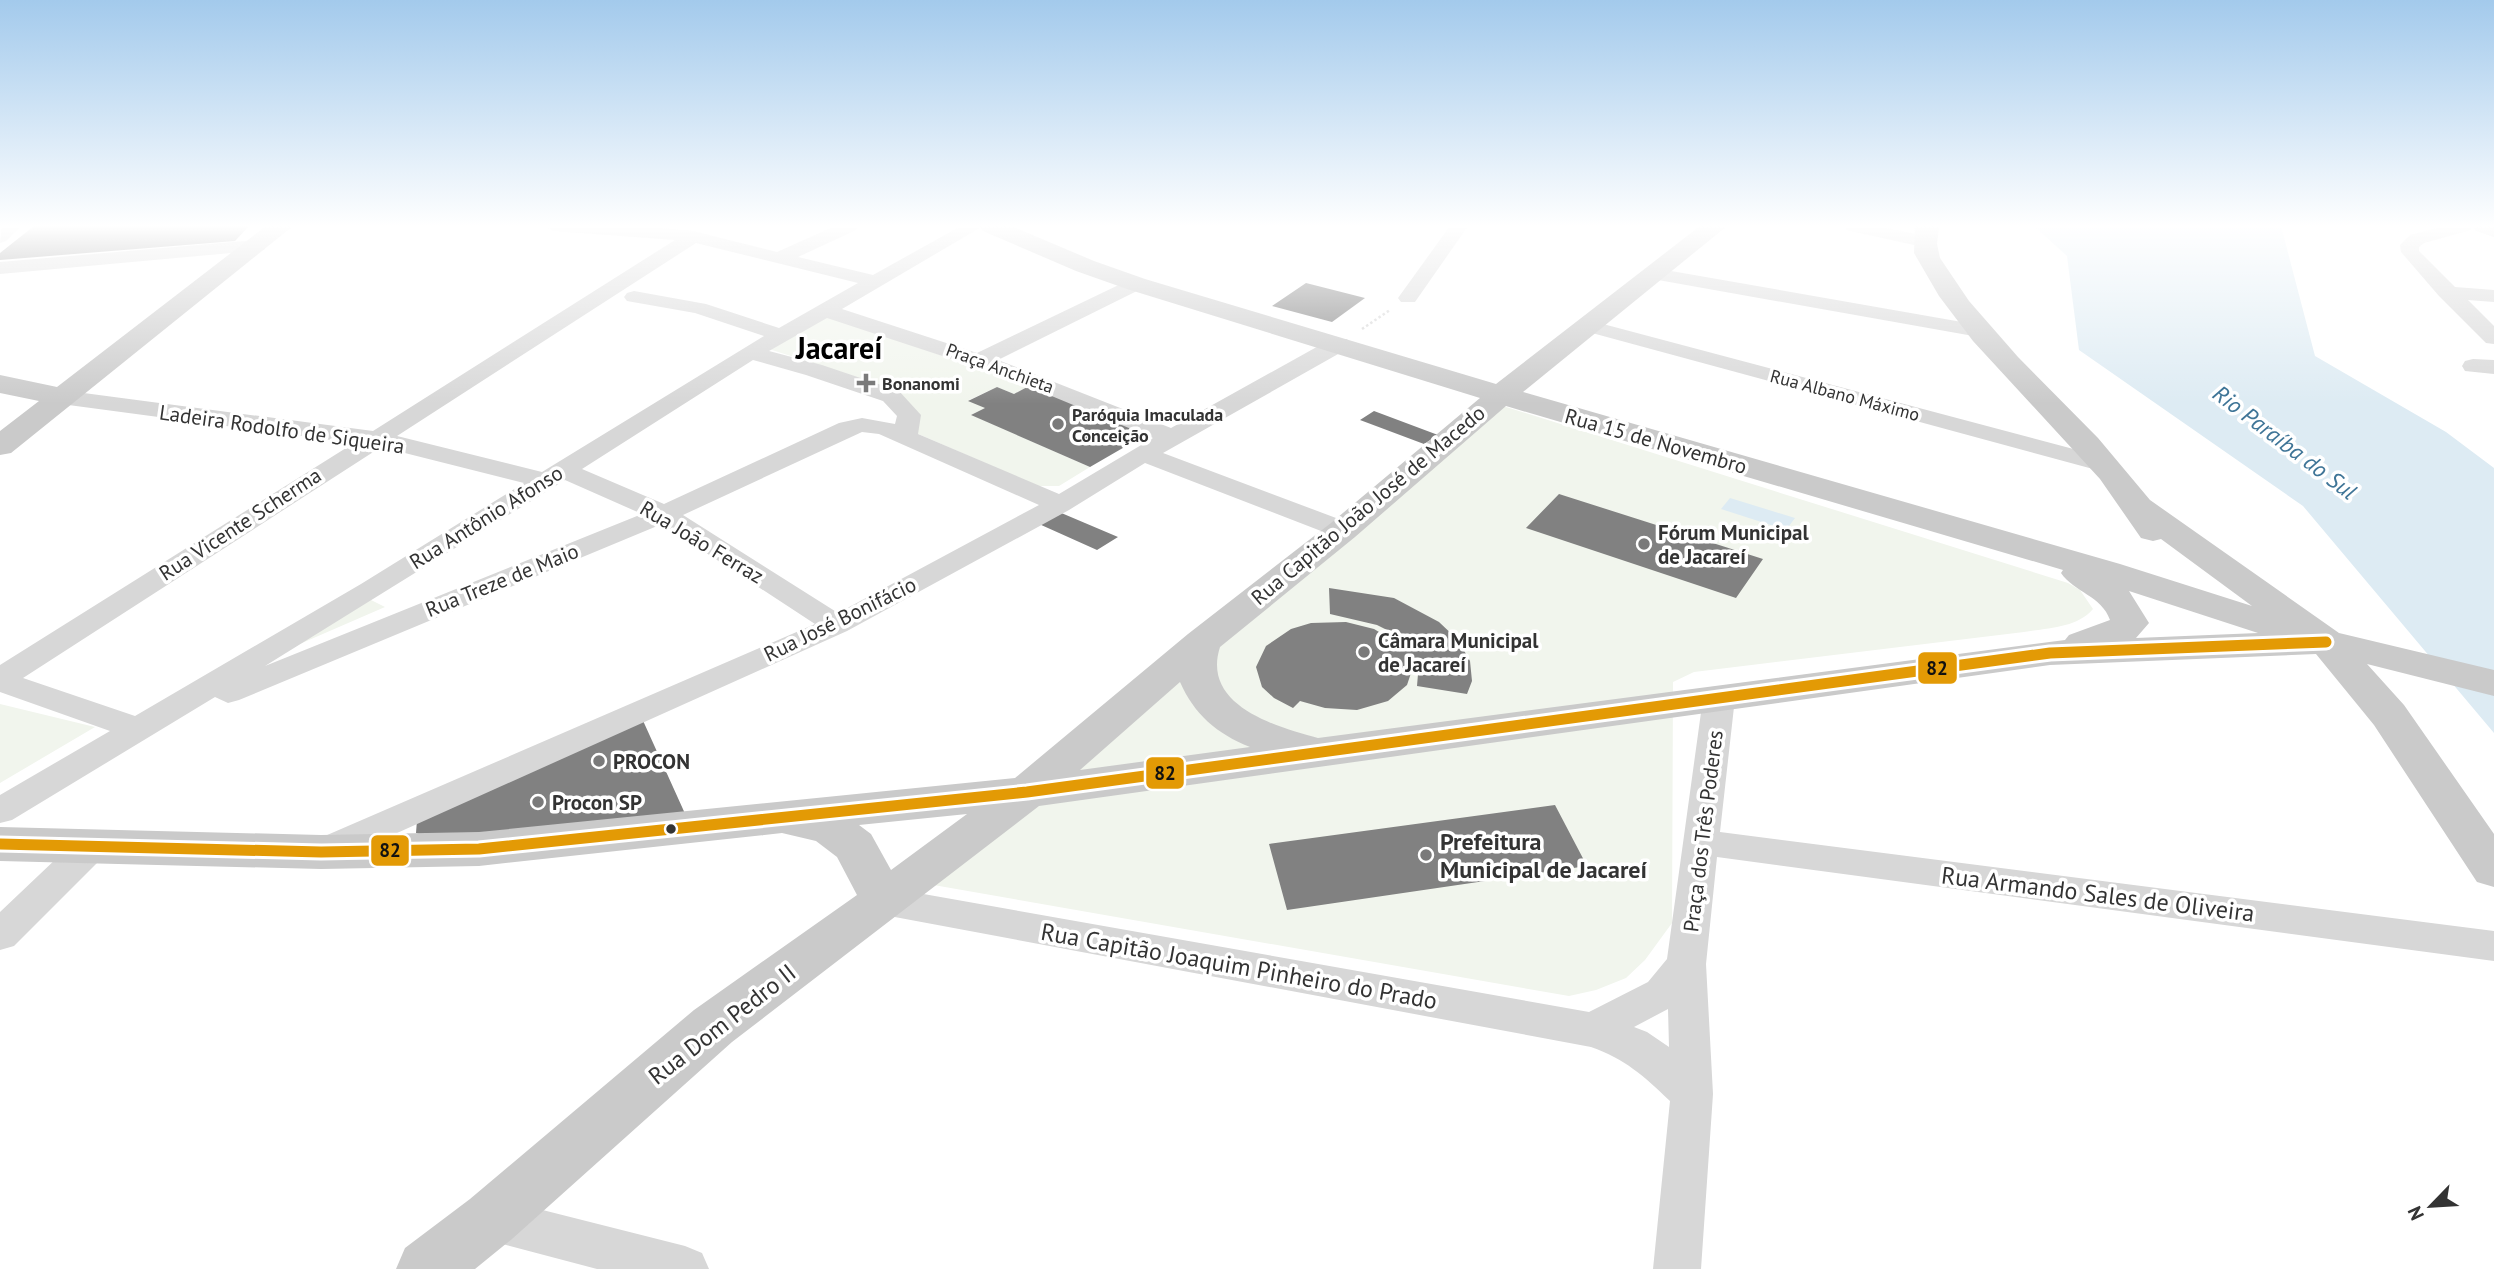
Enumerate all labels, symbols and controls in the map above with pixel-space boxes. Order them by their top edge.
district label: Jacareí [795,328,882,367]
street label: Praça Anchieta [943,338,1057,398]
street label: Rua Albano Máximo [1768,364,1922,426]
place label: Bonanomi [882,372,960,395]
marker: Bonanomi [856,373,876,393]
water label: Rio Paraíba do Sul [2207,378,2363,506]
street label: Ladeira Rodolfo de Siqueira [158,398,406,460]
street label: Rua Capitão João José de Macedo [1246,399,1490,611]
street label: Rua 15 de Novembro [1562,402,1750,480]
place label: Paróquia Imaculada Conceição [1072,403,1223,447]
marker: Paróquia Imaculada Conceição [1050,416,1066,432]
street label: Rua Antônio Afonso [404,459,568,575]
street label: Rua Vicente Scherma [154,461,326,587]
street label: Rua João Ferraz [635,494,769,590]
place label: Fórum Municipal de Jacareí [1658,519,1810,570]
marker: Fórum Municipal de Jacareí [1636,536,1652,552]
street label: Rua Treze de Maio [421,537,583,623]
street label: Rua José Bonifácio [759,570,921,668]
place label: Câmara Municipal de Jacareí [1378,627,1539,678]
marker: Câmara Municipal de Jacareí [1356,644,1372,660]
line badge: 82 [1917,651,1958,685]
text: 82 [1926,656,1948,680]
street label: Praça dos Três Poderes [1677,729,1729,933]
place label: PROCON [613,748,690,775]
marker: PROCON [591,753,607,769]
line badge: 82 [1145,756,1185,790]
text: 82 [1154,761,1176,785]
place label: Procon SP [552,789,642,816]
marker: Procon SP [530,794,546,810]
unlabelled marker [664,822,678,836]
place label: Prefeitura Municipal de Jacareí [1440,826,1648,885]
line badge: 82 [370,834,410,867]
text: 82 [379,838,401,862]
marker: Prefeitura Municipal de Jacareí [1418,847,1434,863]
street label: Rua Armando Sales de Oliveira [1940,859,2256,929]
street label: Rua Capitão Joaquim Pinheiro do Prado [1038,916,1440,1016]
street label: Rua Dom Pedro II [642,957,802,1091]
north arrow [2396,1171,2466,1241]
text: N [2402,1202,2429,1224]

